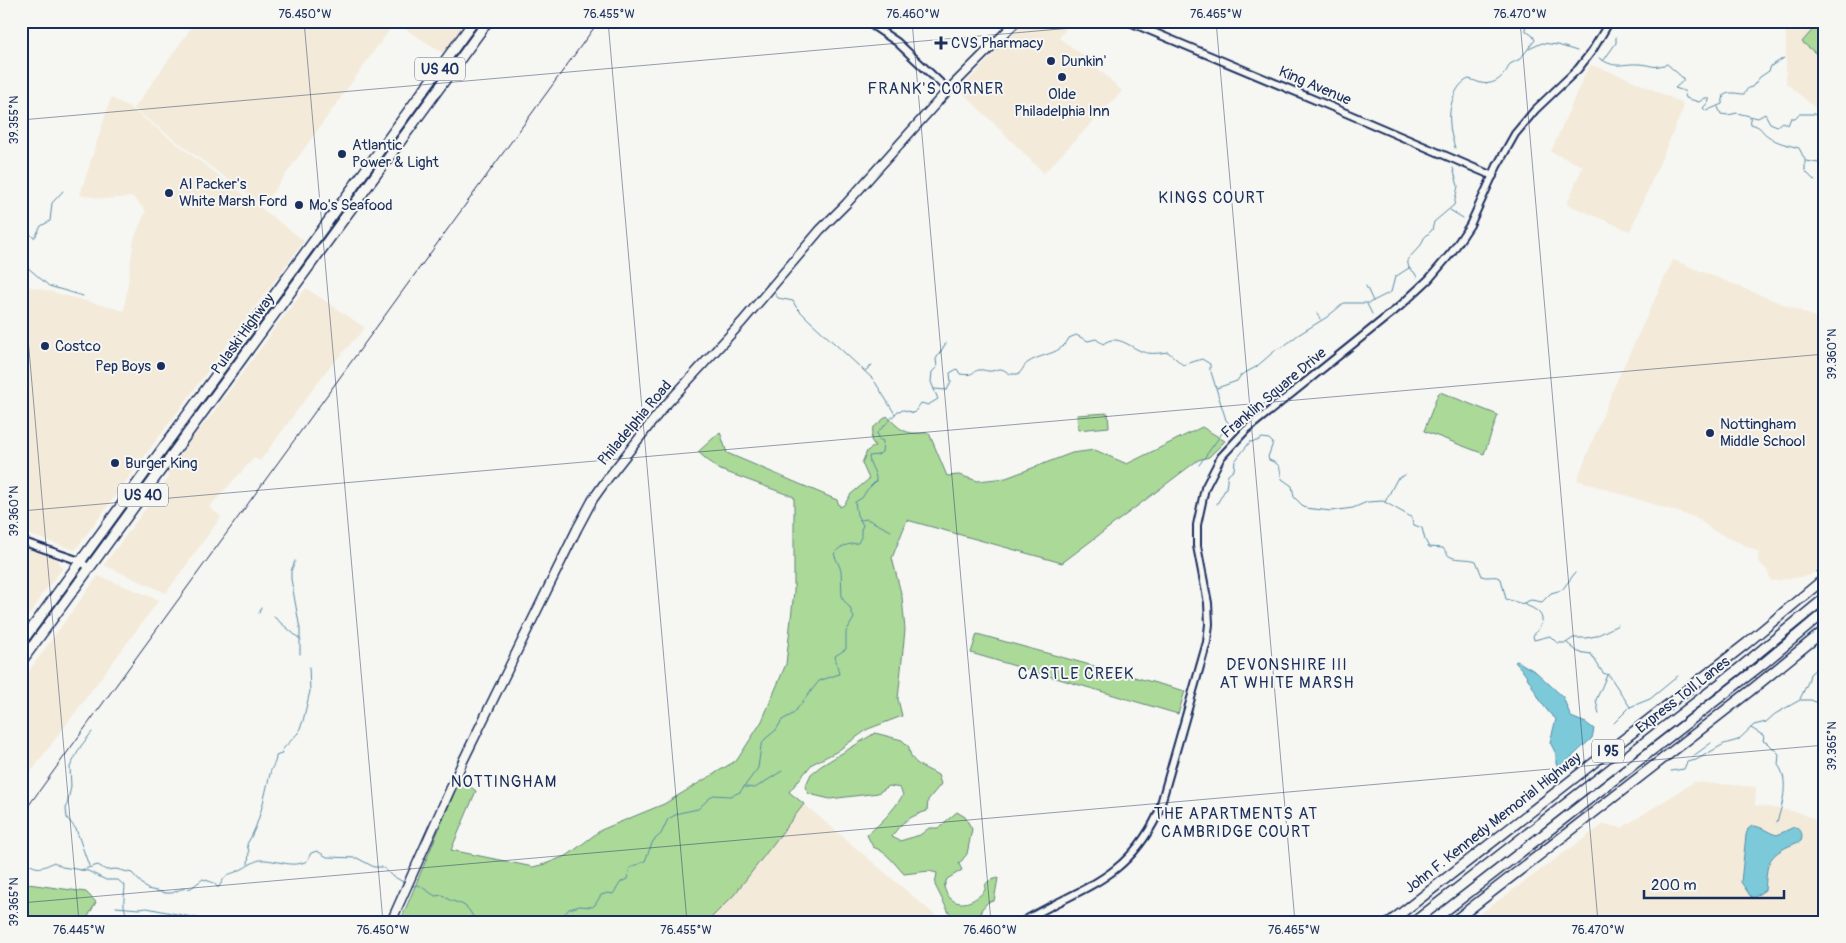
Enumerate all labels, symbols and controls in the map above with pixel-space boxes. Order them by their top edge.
text: 76.450°W [278,7,332,22]
text: 76.455°W [583,7,635,22]
text: 76.460°W [886,7,940,22]
text: 76.465°W [1190,7,1242,22]
text: 76.470°W [1494,7,1546,22]
place label: CVS Pharmacy [951,34,1044,53]
marker: CVS Pharmacy [935,37,947,49]
place label: Dunkin' [1061,52,1106,71]
marker: Dunkin' [1045,55,1057,67]
road number: US 40 [415,58,465,80]
street label: King Avenue [1276,62,1355,110]
marker: Olde Philadelphia Inn [1056,71,1068,83]
district label: FRANK'S CORNER [868,79,1004,99]
place label: Olde Philadelphia Inn [1014,85,1110,121]
text: 39.355°N [7,96,22,144]
place label: Atlantic Power & Light [352,136,440,172]
marker: Atlantic Power & Light [336,148,348,160]
place label: Al Packer's White Marsh Ford [179,175,287,211]
marker: Al Packer's White Marsh Ford [163,187,175,199]
district label: KINGS COURT [1158,188,1266,208]
place label: Mo's Seafood [309,196,393,215]
marker: Mo's Seafood [293,199,305,211]
street label: Pulaski Highway [207,289,279,378]
text: 39.360°N [1825,329,1840,379]
place label: Costco [55,337,101,356]
marker: Costco [39,340,51,352]
street label: Franklin Square Drive [1218,343,1331,443]
place label: Pep Boys [95,357,151,376]
marker: Pep Boys [155,360,167,372]
street label: Philadelphia Road [594,377,676,469]
place label: Nottingham Middle School [1720,415,1805,451]
marker: Nottingham Middle School [1704,427,1716,439]
place label: Burger King [125,454,198,473]
marker: Burger King [109,457,121,469]
road number: US 40 [118,484,168,506]
text: 39.360°N [7,486,22,536]
street label: Express Toll Lanes [1632,652,1734,738]
district label: DEVONSHIRE III AT WHITE MARSH [1219,655,1355,693]
district label: CASTLE CREEK [1018,664,1134,684]
text: 39.365°N [1825,721,1840,771]
road number: I 95 [1592,739,1624,762]
street label: John F. Kennedy Memorial Highway [1401,748,1585,898]
district label: NOTTINGHAM [451,772,557,792]
district label: THE APARTMENTS AT CAMBRIDGE COURT [1154,804,1318,842]
scale bar [1644,868,1784,900]
text: 200 m [1651,876,1696,895]
text: 39.365°N [7,877,22,927]
text: 76.445°W [53,923,105,938]
text: 76.450°W [356,923,410,938]
text: 76.455°W [660,923,712,938]
text: 76.460°W [963,923,1017,938]
text: 76.465°W [1268,923,1320,938]
text: 76.470°W [1572,923,1624,938]

